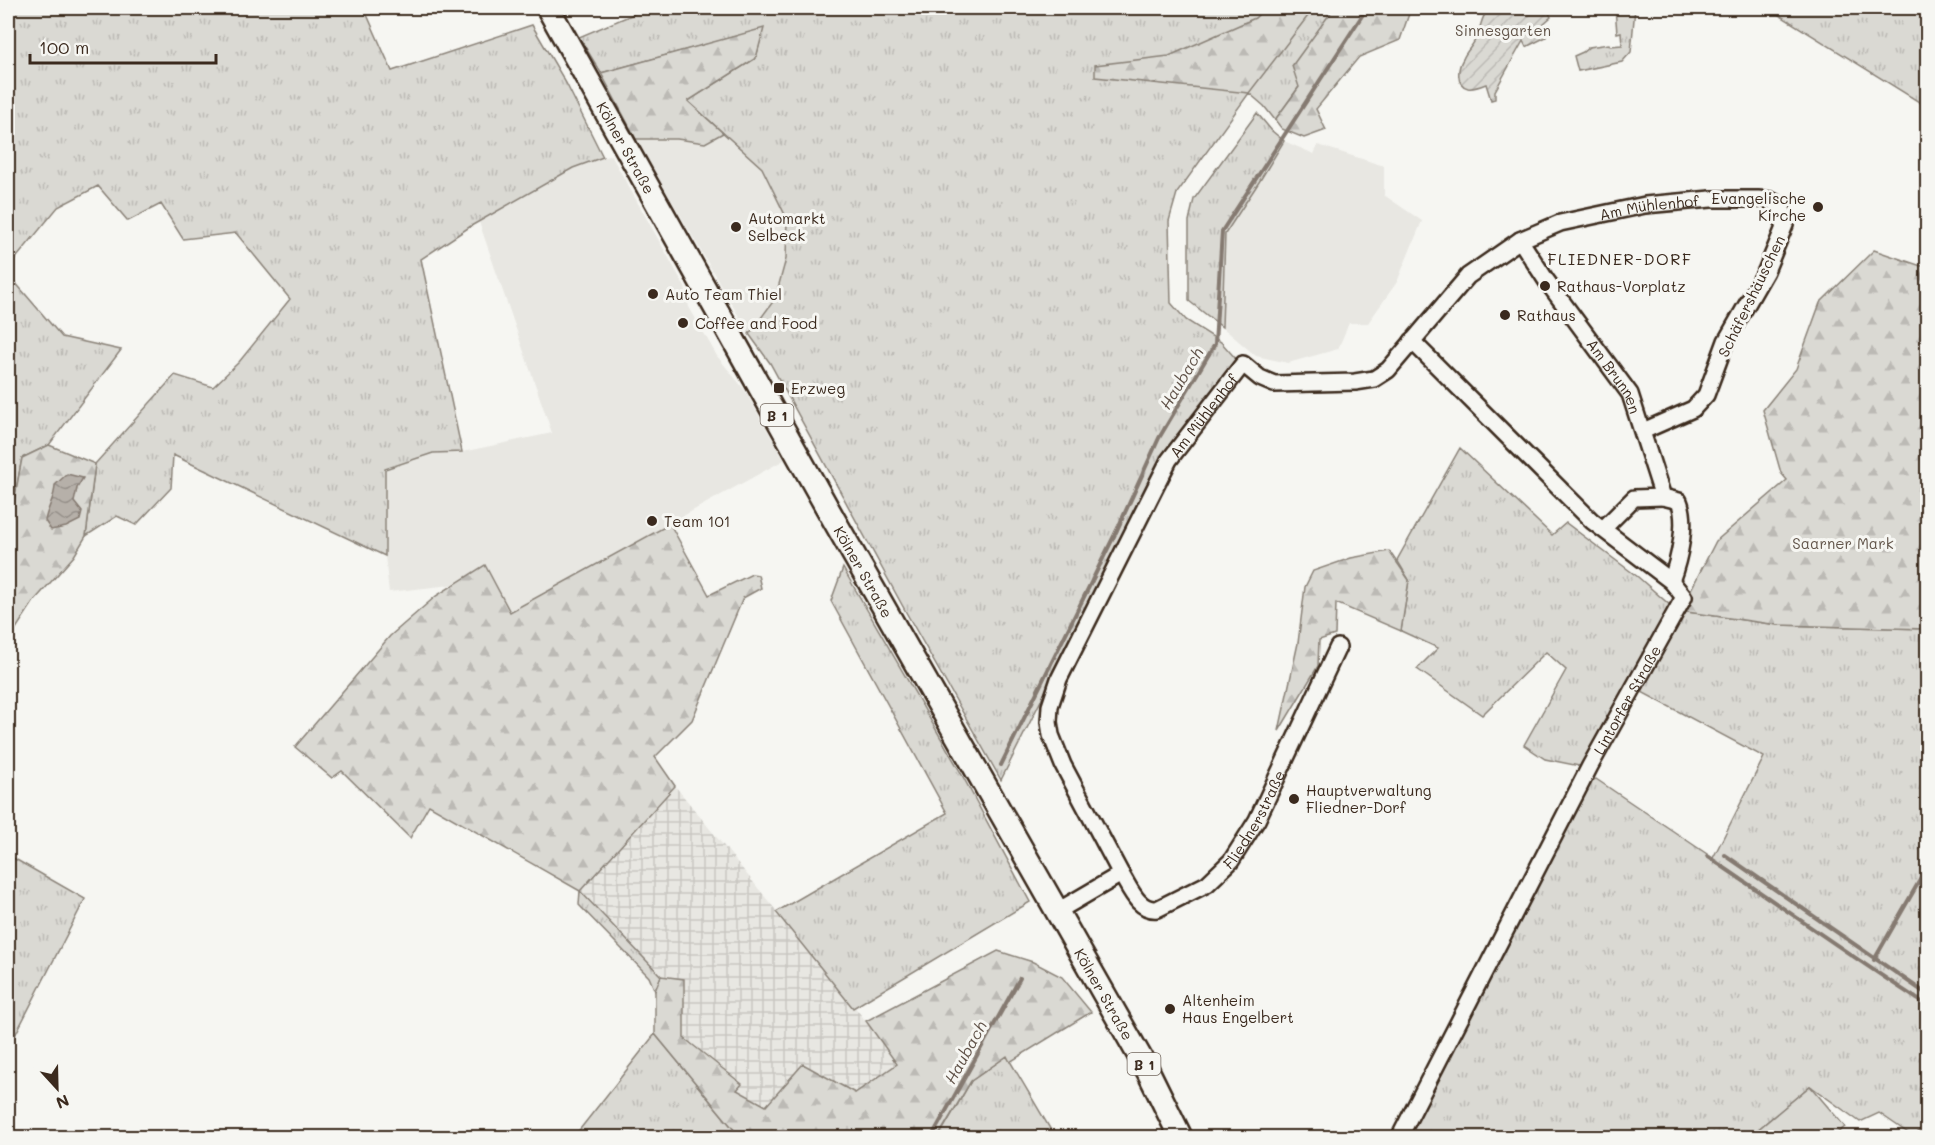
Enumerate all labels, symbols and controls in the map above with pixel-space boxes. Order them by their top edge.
park label: Sinnesgarten [1455,20,1551,40]
scale bar [30,27,216,65]
text: 100 m [39,35,89,59]
street label: Kölner Straße [592,98,660,197]
place label: Evangelische Kirche [1712,188,1806,225]
street label: Am Mühlenhof [1598,190,1701,224]
marker: Evangelische Kirche [1811,200,1825,214]
place label: Automarkt Selbeck [748,208,825,245]
marker: Automarkt Selbeck [729,220,743,234]
street label: Schäfershäuschen [1713,232,1789,360]
district label: FLIEDNER-DORF [1548,248,1692,269]
place label: Rathaus-Vorplatz [1557,276,1686,296]
marker: Rathaus-Vorplatz [1538,279,1552,293]
place label: Auto Team Thiel [665,284,782,304]
marker: Auto Team Thiel [646,287,660,301]
place label: Rathaus [1517,305,1576,325]
marker: Rathaus [1498,308,1512,322]
place label: Coffee and Food [695,313,817,333]
marker: Coffee and Food [676,316,690,330]
street label: Am Brunnen [1582,334,1646,416]
water label: Haubach [1154,343,1208,413]
street label: Am Mühlenhof [1165,369,1243,461]
place label: Erzweg [791,378,845,398]
marker: Erzweg [772,381,786,395]
road number: B 1 [760,404,794,426]
place label: Team 101 [664,511,730,531]
marker: Team 101 [645,514,659,528]
street label: Kölner Straße [829,522,898,621]
park label: Saarner Mark [1792,533,1894,553]
street label: Lintorfer Straße [1588,642,1665,758]
street label: Fliednerstraße [1219,767,1289,873]
place label: Hauptverwaltung Fliedner-Dorf [1306,780,1432,817]
marker: Hauptverwaltung Fliedner-Dorf [1287,792,1301,806]
street label: Kölner Straße [1070,944,1138,1043]
place label: Altenheim Haus Engelbert [1182,990,1294,1027]
marker: Altenheim Haus Engelbert [1163,1002,1177,1016]
water label: Haubach [939,1017,991,1087]
road number: B 1 [1128,1053,1160,1075]
north arrow [27,1058,87,1118]
text: N [53,1090,72,1114]

